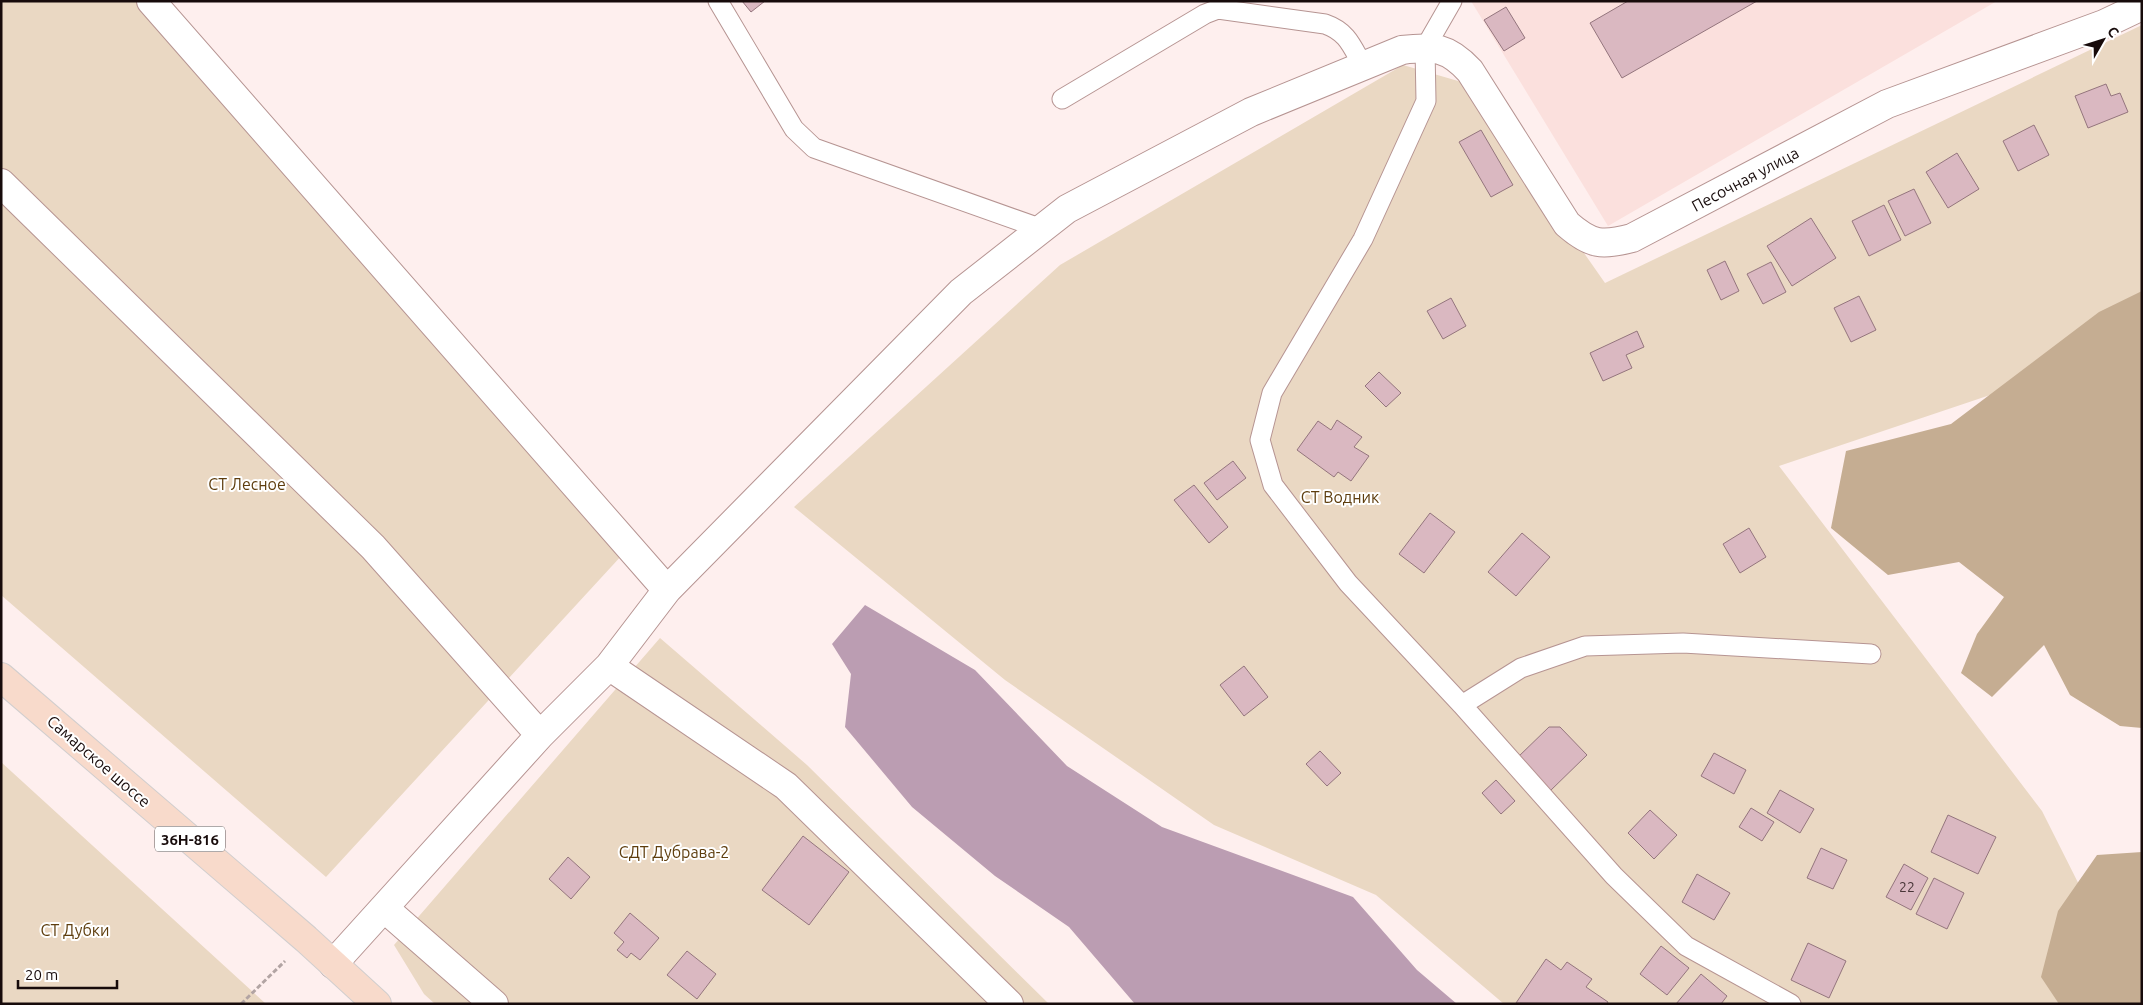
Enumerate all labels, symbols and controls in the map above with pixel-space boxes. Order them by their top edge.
north arrow [2078,15,2128,65]
text: С [2104,23,2122,40]
street label: Песочная улица [1688,143,1802,215]
park label: СТ Лесное [208,475,286,493]
park label: СТ Водник [1301,488,1379,506]
street label: Самарское шоссе [44,711,154,811]
road number: 36Н-816 [155,826,225,852]
park label: СДТ Дубрава-2 [619,843,729,861]
house number: 22 [1899,879,1915,895]
park label: СТ Дубки [41,921,110,939]
scale bar [18,958,116,990]
text: 20 m [25,966,58,983]

